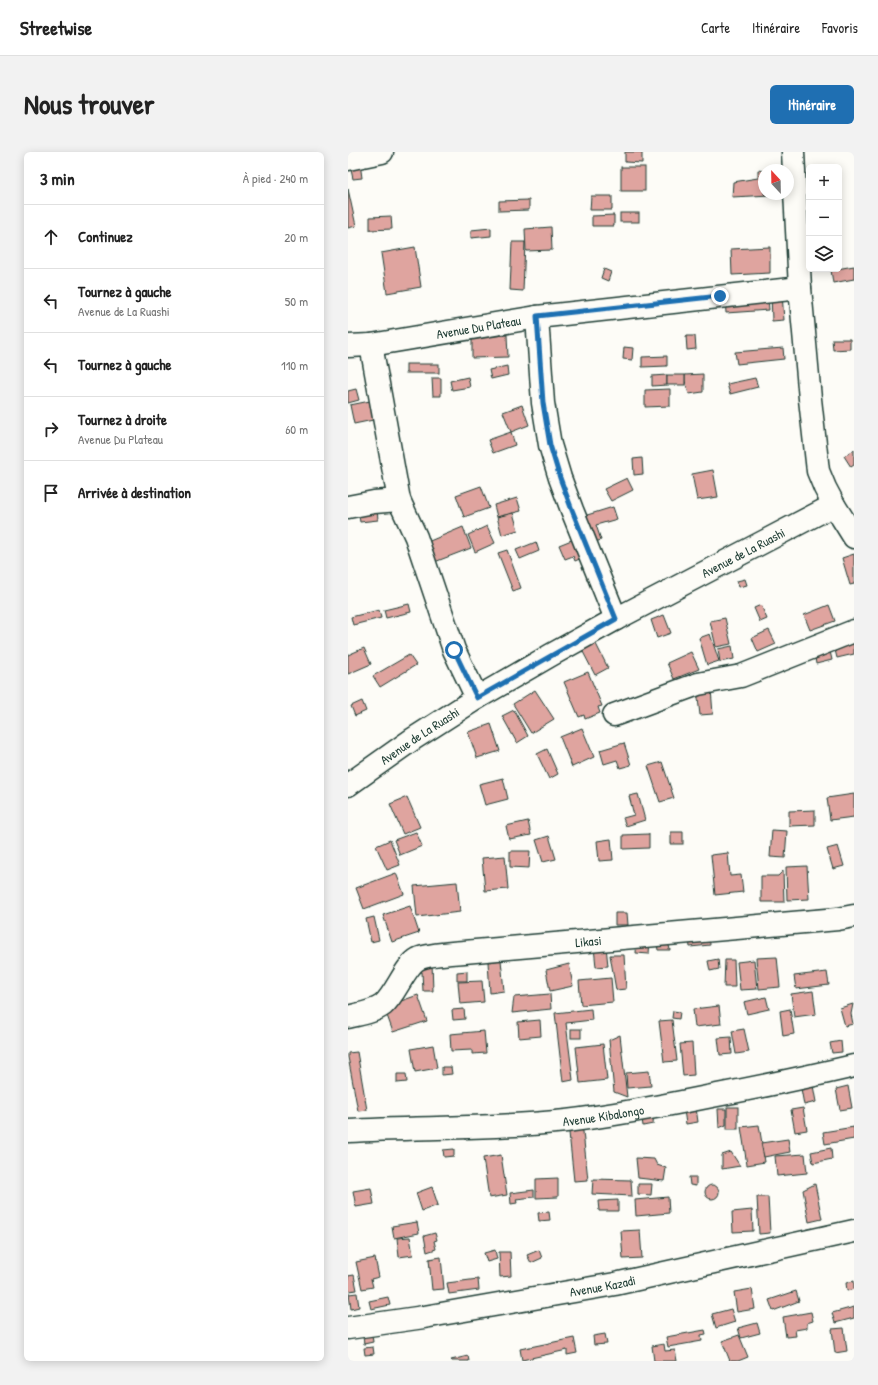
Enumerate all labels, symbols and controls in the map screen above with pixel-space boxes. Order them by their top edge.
text: Streetwise [20,15,92,41]
text: Carte [701,18,730,37]
text: Itinéraire [752,18,800,37]
text: Favoris [822,18,858,37]
text: Nous trouver [24,85,155,123]
button: Itinéraire [770,85,854,124]
north arrow [758,164,794,200]
map controls [806,164,842,272]
button: + [806,164,842,200]
text: 3 min [40,167,75,190]
text: À pied · 240 m [243,169,308,187]
button: − [806,200,842,236]
icon: ahead [40,226,62,248]
text: Continuez [78,226,133,247]
text: 20 m [284,228,308,246]
button: layers [806,236,842,272]
text: Tournez à gauche [78,281,171,302]
route end [711,287,729,305]
icon: left [40,290,62,312]
text: 50 m [285,292,308,310]
text: Avenue de La Ruashi [78,302,170,320]
street label: Avenue Du Plateau [435,311,522,343]
icon: left [40,354,62,376]
text: Tournez à gauche [78,354,171,375]
text: 110 m [281,356,308,374]
text: Tournez à droite [78,409,167,430]
icon: right [40,418,62,440]
text: 60 m [285,420,308,438]
text: Avenue Du Plateau [78,430,163,448]
icon: arrive [40,482,62,504]
text: Arrivée à destination [78,482,191,503]
street label: Avenue de La Ruashi [698,523,788,582]
route start [445,641,463,659]
street label: Avenue de La Ruashi [376,703,463,769]
street label: Likasi [575,931,602,951]
street label: Avenue Kibalongo [562,1100,645,1130]
street label: Avenue Kazadi [568,1271,637,1301]

